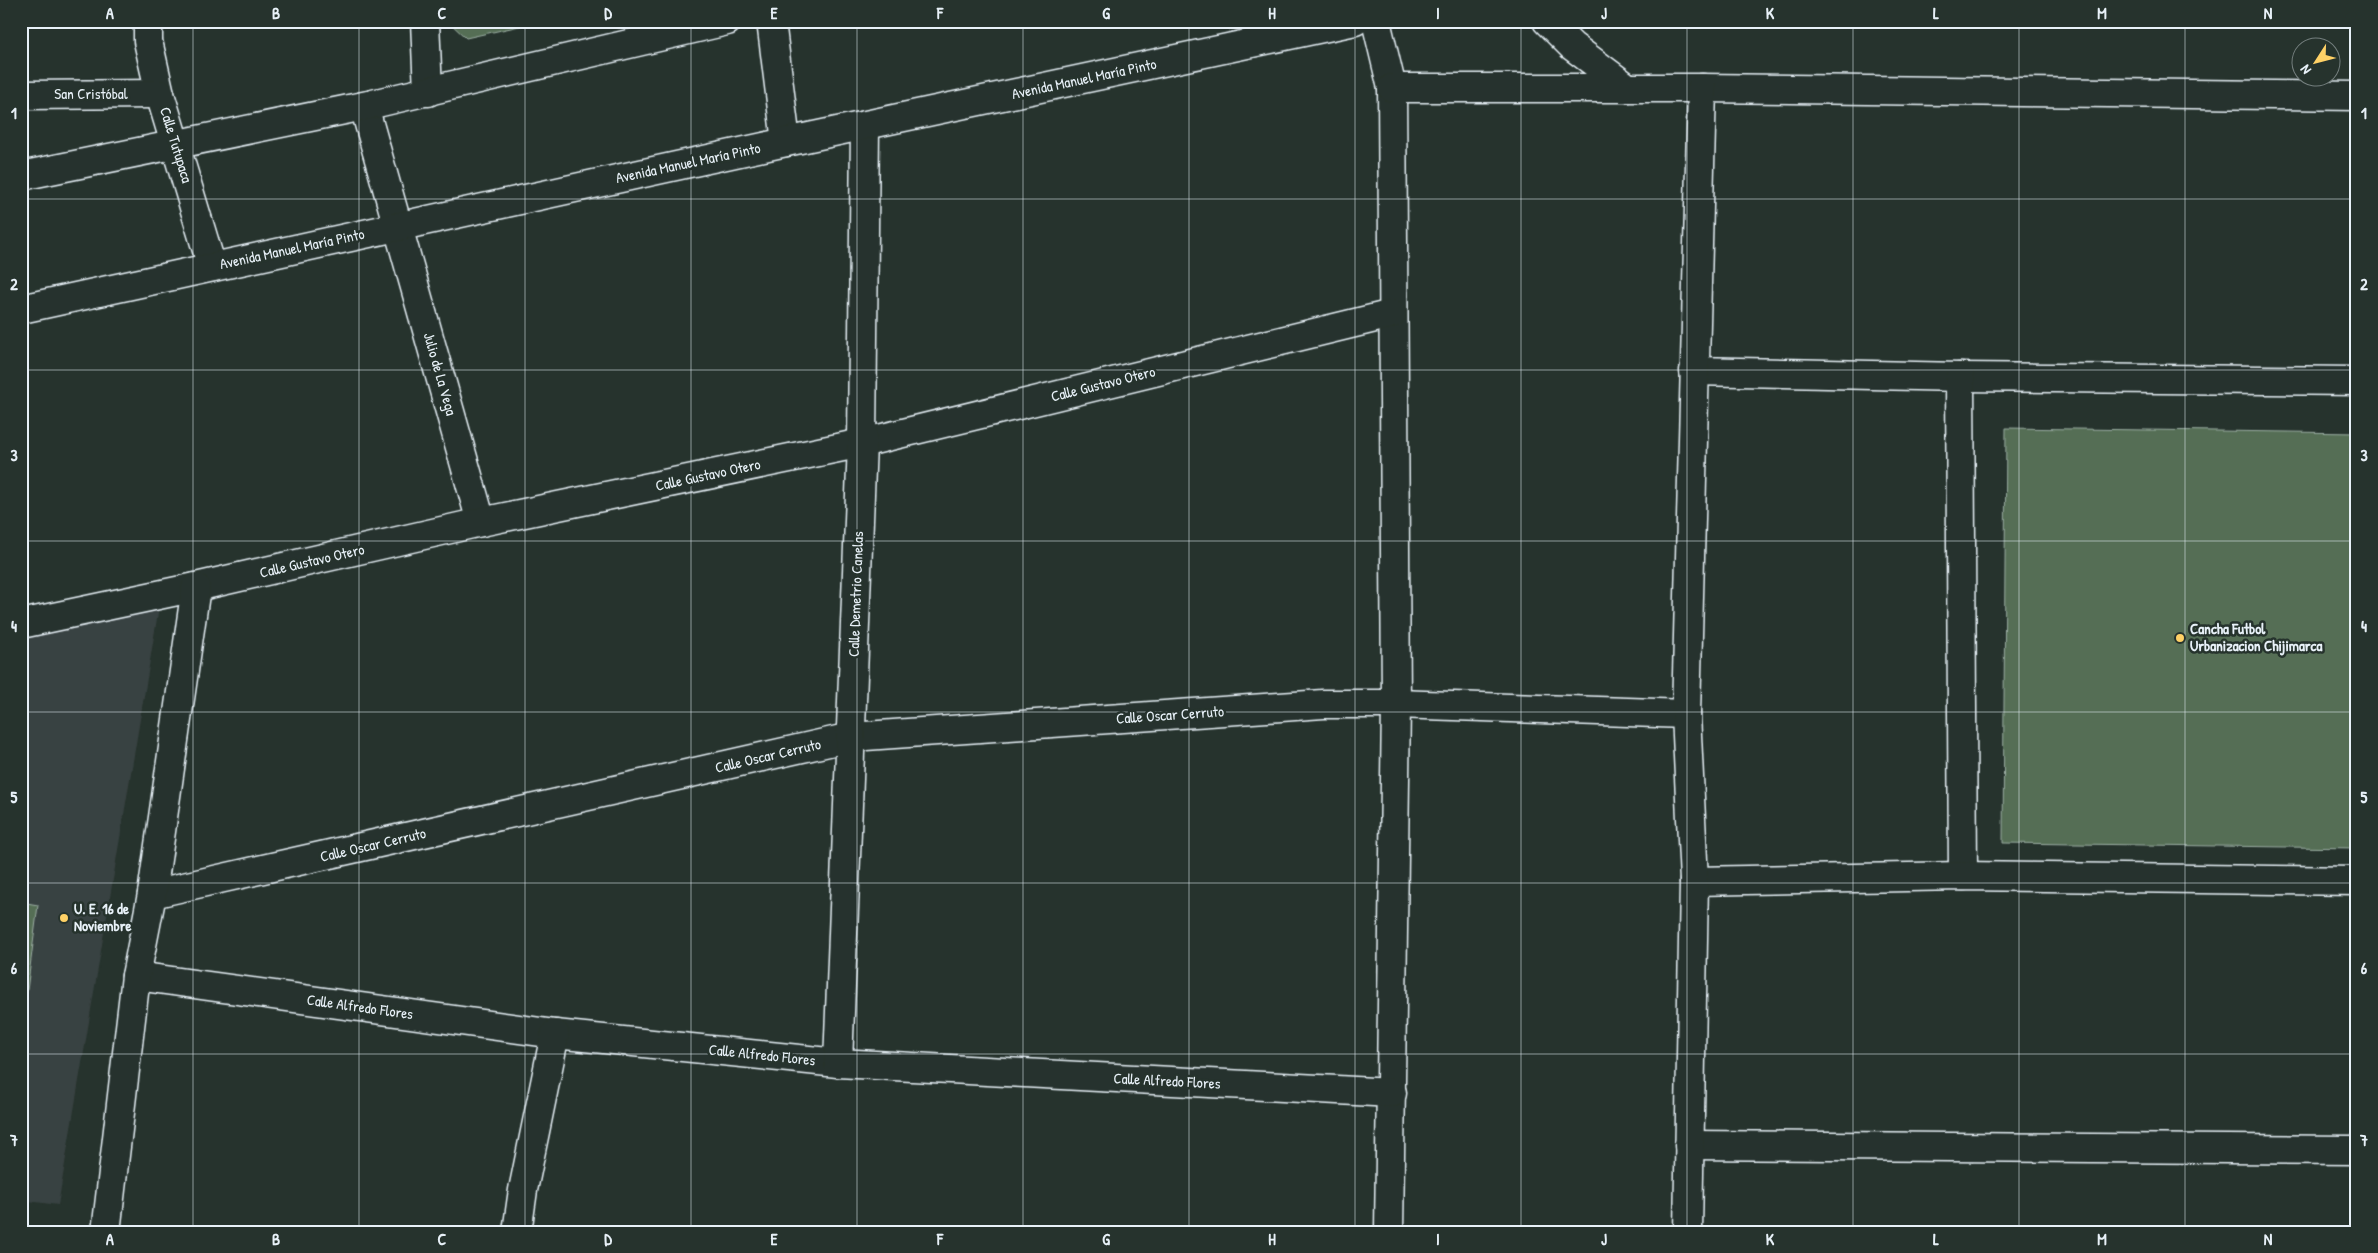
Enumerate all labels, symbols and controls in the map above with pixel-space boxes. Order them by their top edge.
text: A [106,2,114,24]
text: B [272,2,280,24]
text: C [438,2,447,24]
text: D [604,2,612,24]
text: E [770,2,778,24]
text: F [936,2,944,24]
text: G [1102,2,1110,24]
text: H [1268,2,1276,24]
text: I [1436,2,1440,24]
text: J [1601,2,1607,24]
text: K [1766,2,1775,24]
text: L [1933,2,1939,24]
text: M [2097,2,2107,24]
text: N [2264,2,2273,24]
north arrow [2290,38,2340,88]
street label: Avenida Manuel María Pinto [1010,53,1158,104]
text: N [2295,61,2315,79]
street label: San Cristóbal [54,83,128,104]
text: 1 [11,102,17,124]
text: 1 [2361,102,2367,124]
street label: Calle Tutupaca [155,104,198,185]
street label: Avenida Manuel María Pinto [614,137,762,188]
street label: Avenida Manuel María Pinto [218,223,366,274]
text: 2 [10,273,18,295]
text: 2 [2360,273,2368,295]
street label: Julio de La Vega [419,330,462,418]
street label: Calle Gustavo Otero [1049,360,1157,407]
text: 3 [10,444,18,466]
text: 3 [2360,444,2368,466]
street label: Calle Gustavo Otero [653,453,762,496]
street label: Calle Demetrio Canelas [843,531,868,657]
street label: Calle Gustavo Otero [257,538,366,583]
text: 4 [11,615,17,637]
text: 4 [2361,615,2367,637]
place label: Cancha Futbol Urbanizacion Chijimarca [2190,618,2322,656]
marker: Cancha Futbol Urbanizacion Chijimarca [2174,632,2186,644]
street label: Calle Oscar Cerruto [1115,700,1225,729]
street label: Calle Oscar Cerruto [713,733,823,778]
text: 5 [11,786,18,808]
text: 5 [2361,786,2368,808]
street label: Calle Oscar Cerruto [318,822,428,867]
place label: U. E. 16 de Noviembre [74,898,132,936]
marker: U. E. 16 de Noviembre [58,912,70,924]
text: 6 [11,957,18,979]
text: 6 [2361,957,2368,979]
street label: Calle Alfredo Flores [306,989,415,1024]
street label: Calle Alfredo Flores [708,1038,817,1071]
street label: Calle Alfredo Flores [1113,1067,1221,1094]
text: 7 [9,1129,18,1151]
text: 7 [2359,1129,2368,1151]
text: A [106,1228,114,1250]
text: B [272,1228,280,1250]
text: C [438,1228,447,1250]
text: D [604,1228,612,1250]
text: E [770,1228,778,1250]
text: F [936,1228,944,1250]
text: G [1102,1228,1110,1250]
text: H [1268,1228,1276,1250]
text: I [1436,1228,1440,1250]
text: J [1601,1228,1607,1250]
text: K [1766,1228,1775,1250]
text: L [1933,1228,1939,1250]
text: M [2097,1228,2107,1250]
text: N [2264,1228,2273,1250]

